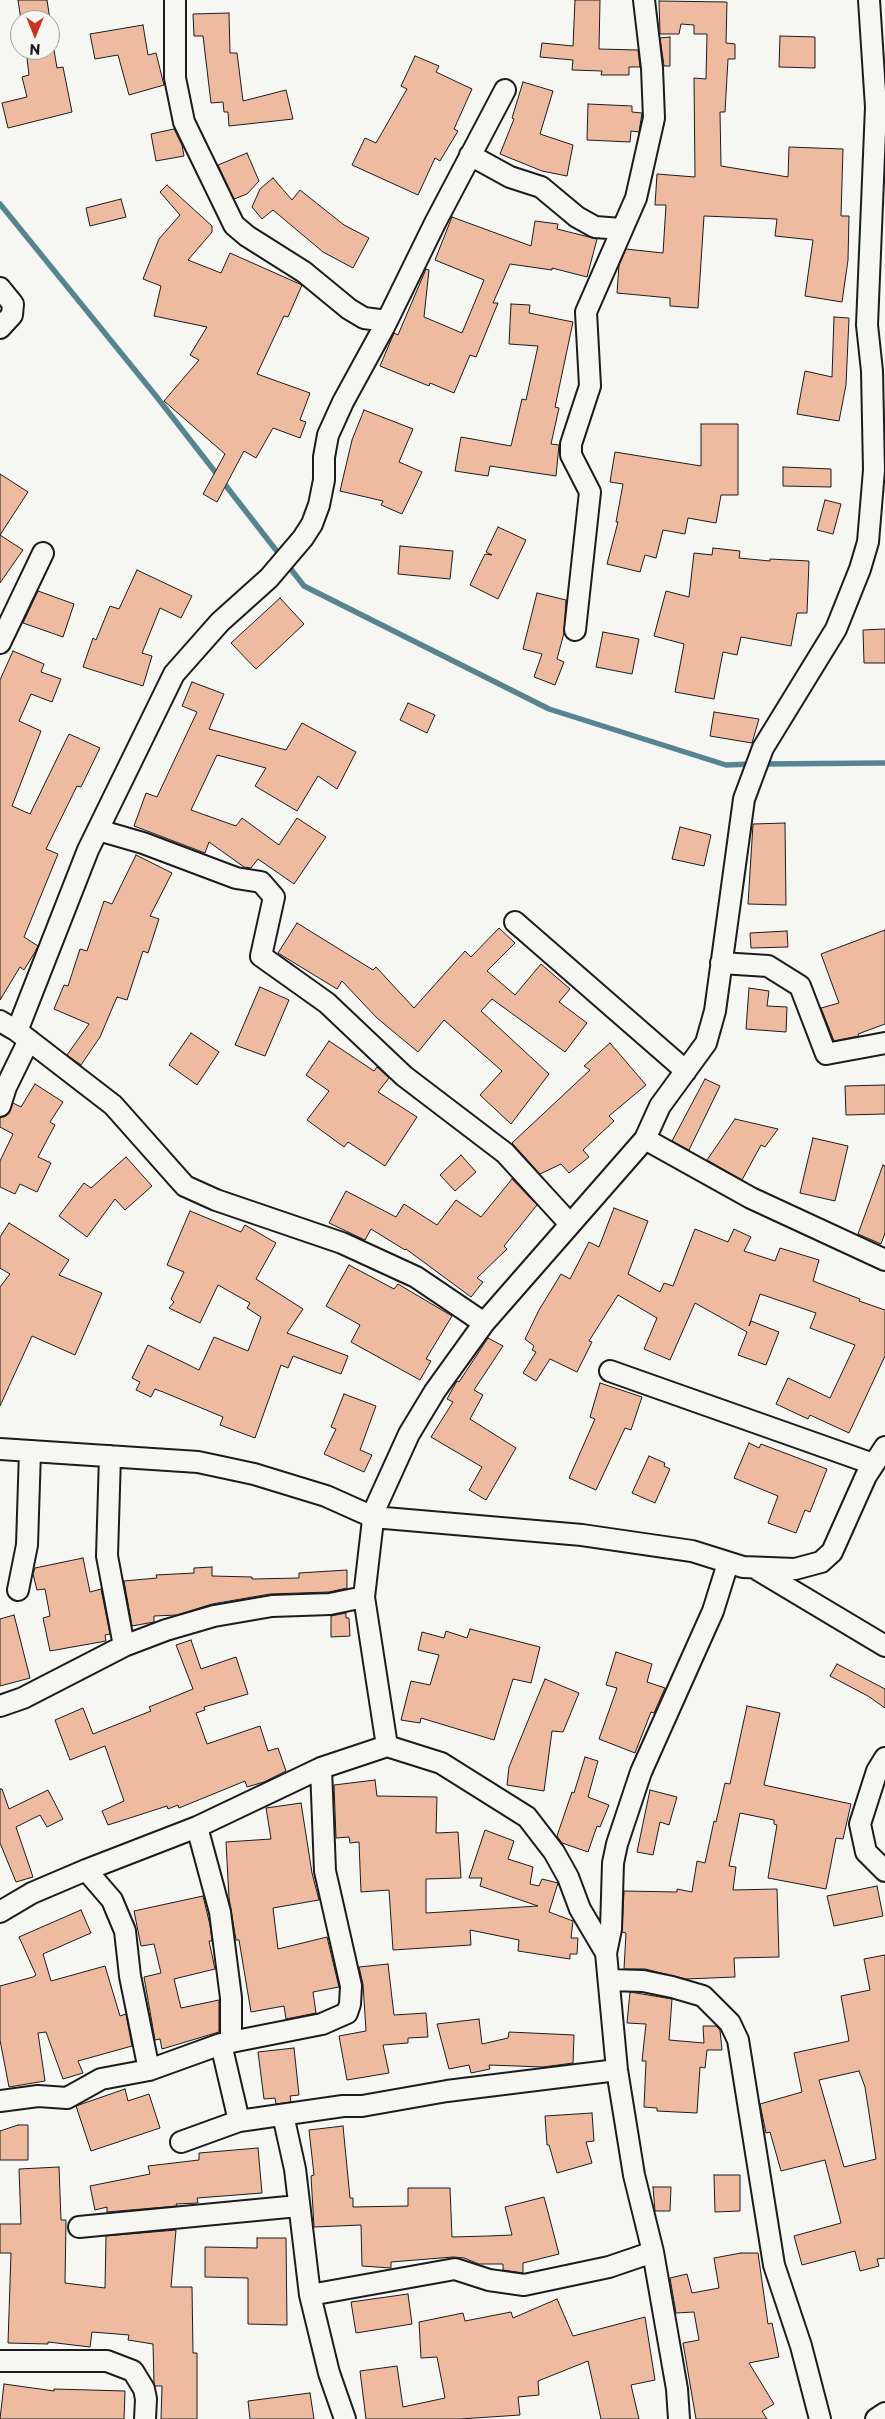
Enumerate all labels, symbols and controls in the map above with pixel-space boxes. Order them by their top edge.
north arrow [10,10,60,60]
text: N [29,39,41,60]

